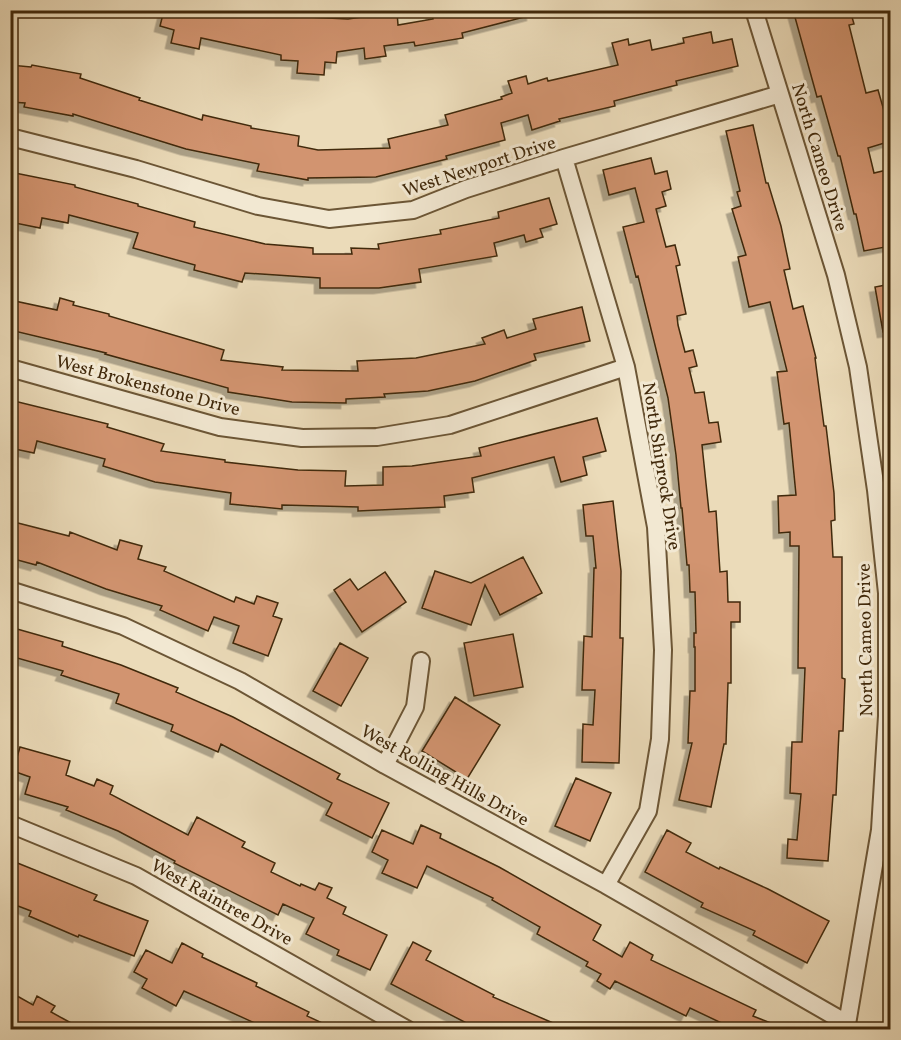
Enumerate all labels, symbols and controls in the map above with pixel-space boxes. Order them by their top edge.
street label: North Cameo Drive [784,80,853,234]
street label: West Newport Drive [400,131,559,204]
street label: West Brokenstone Drive [53,350,243,423]
street label: North Shiprock Drive [635,381,686,552]
street label: North Cameo Drive [853,563,880,717]
street label: West Rolling Hills Drive [356,720,533,833]
street label: West Raintree Drive [146,854,297,953]

